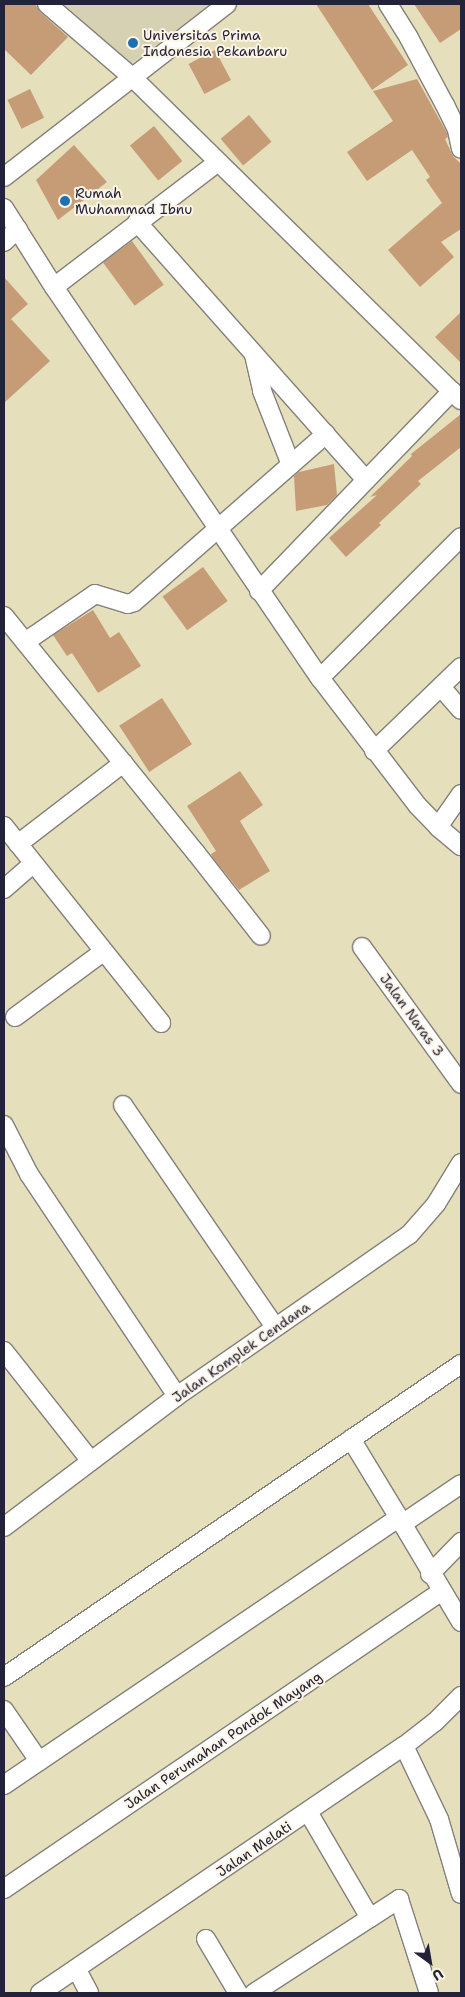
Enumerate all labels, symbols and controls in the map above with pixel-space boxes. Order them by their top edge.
place label: Universitas Prima Indonesia Pekanbaru [143,27,287,59]
marker: Universitas Prima Indonesia Pekanbaru [127,37,139,49]
place label: Rumah Muhammad Ibnu [75,185,192,218]
marker: Rumah Muhammad Ibnu [59,195,71,207]
street label: Jalan Naras 3 [376,970,448,1060]
street label: Jalan Komplek Cendana [169,1298,313,1406]
street label: Jalan Perumahan Pondok Mayang [121,1668,325,1812]
street label: Jalan Melati [213,1818,295,1880]
north arrow [405,1937,455,1987]
text: U [429,1965,447,1985]

